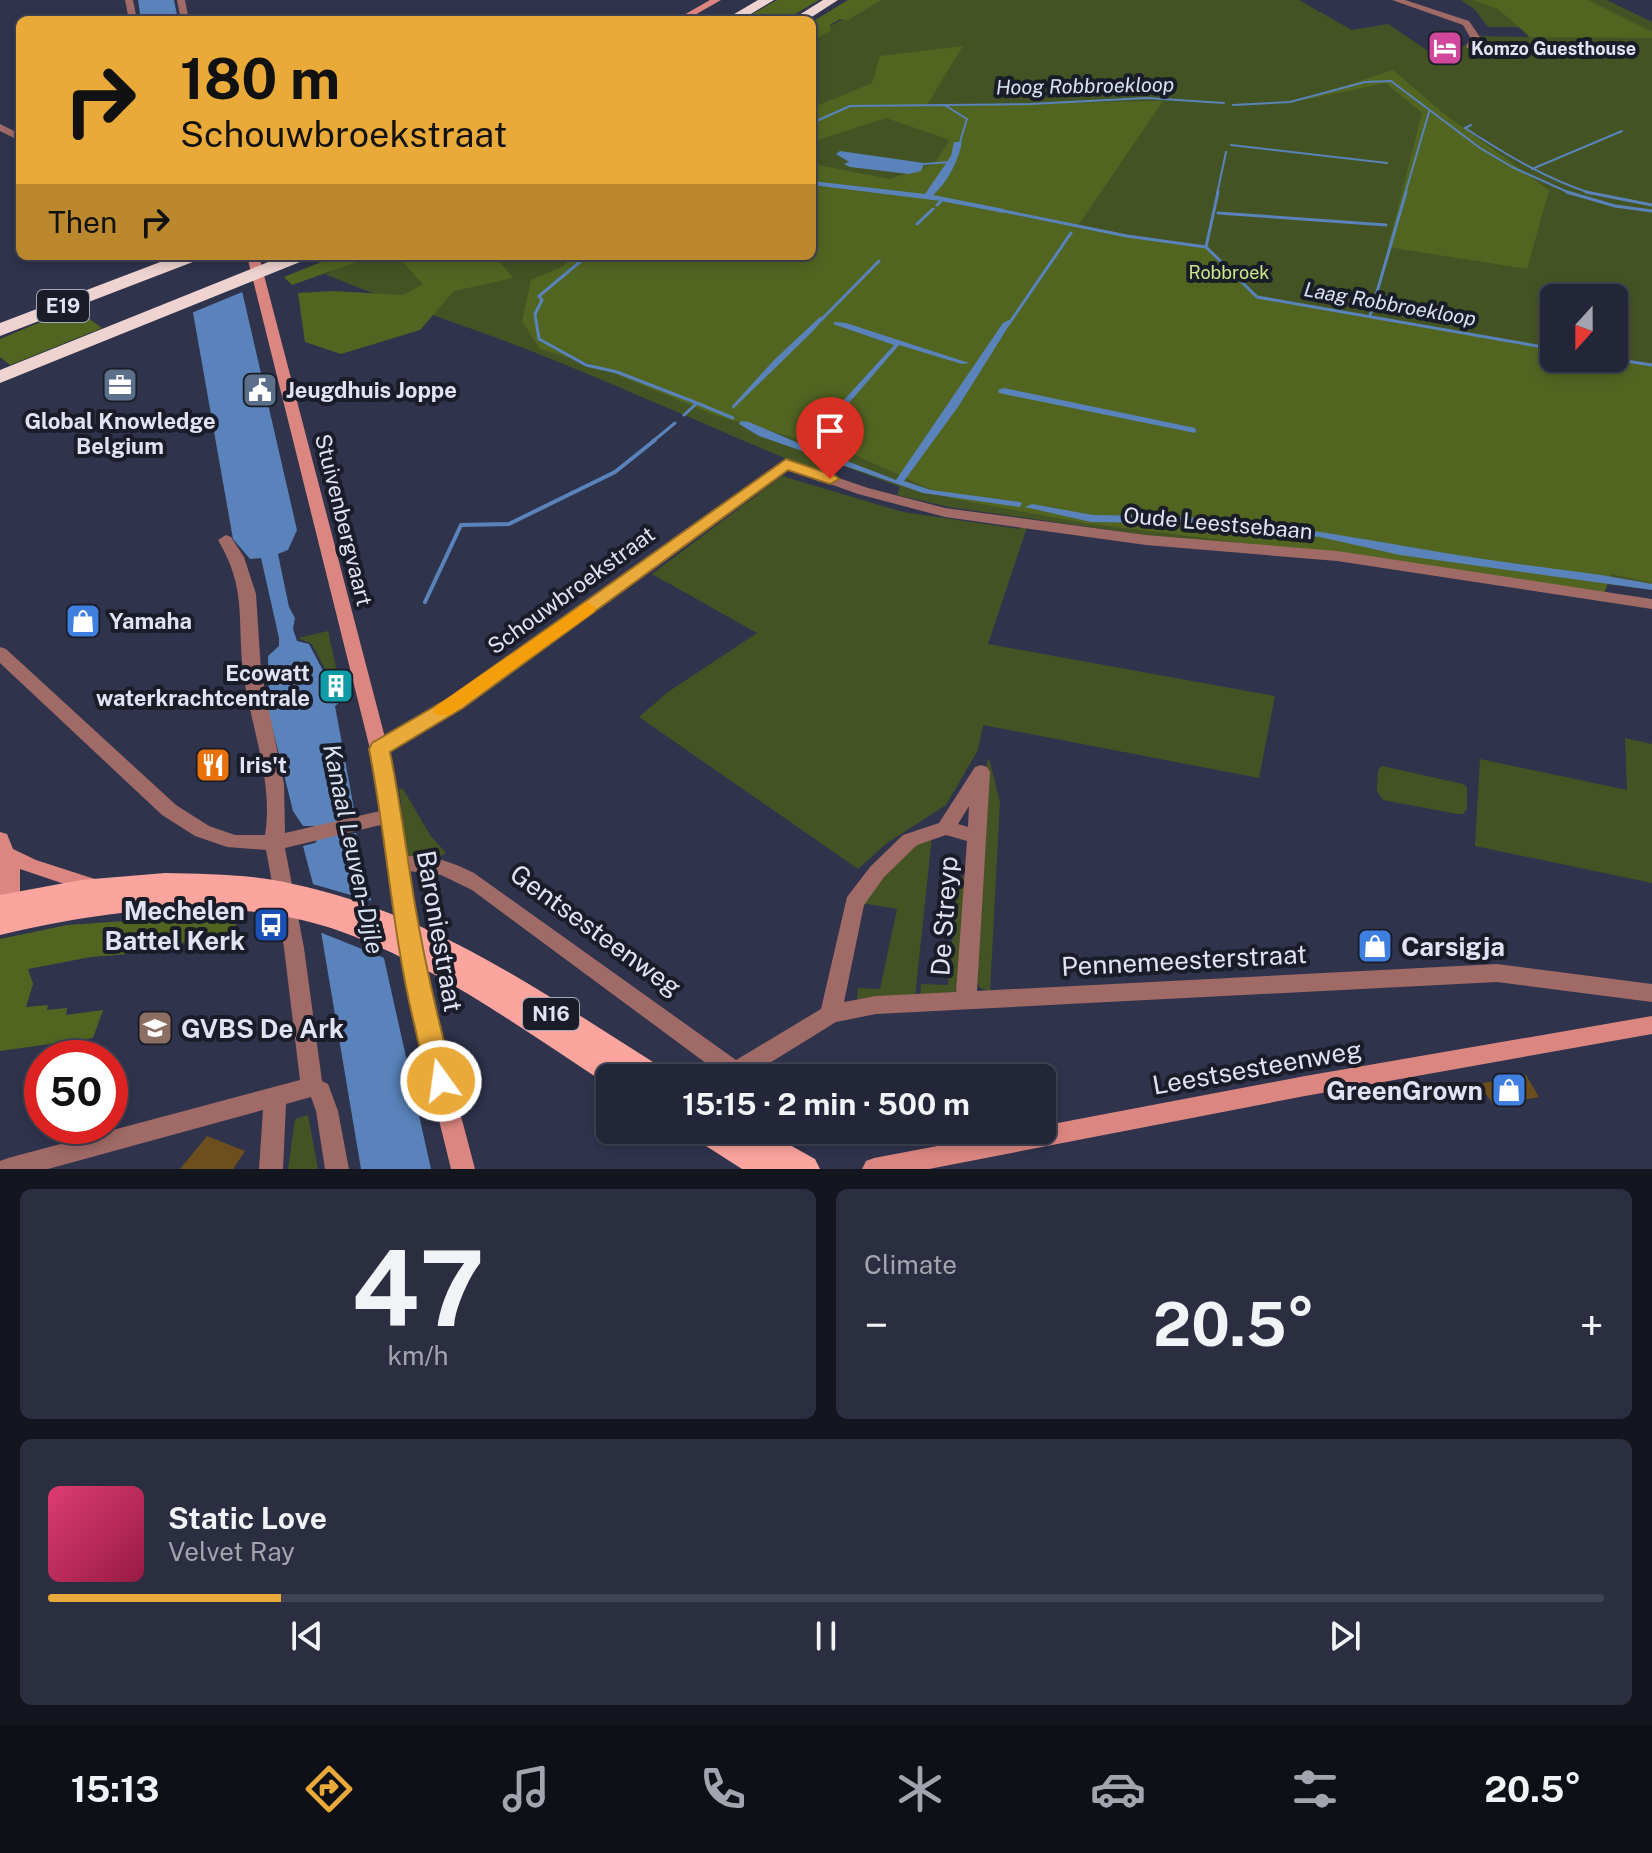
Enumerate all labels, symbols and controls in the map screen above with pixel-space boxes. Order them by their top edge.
hotel icon: Komzo Guesthouse [1426,29,1464,67]
place label: Komzo Guesthouse [1471,38,1636,59]
text: 180 m [180,46,340,112]
icon: right [48,48,152,152]
water label: Hoog Robbroekloop [996,72,1174,100]
text: Schouwbroekstraat [180,113,507,155]
icon: right [133,200,177,244]
text: Then [48,204,117,240]
park label: Robbroek [1189,262,1269,283]
water label: Laag Robbroekloop [1302,277,1478,331]
north arrow [1540,284,1628,372]
map controls [1540,284,1628,372]
road number: E19 [37,290,89,322]
office icon: Global Knowledge Belgium [101,366,139,404]
public building icon: Jeugdhuis Joppe [241,371,279,409]
place label: Jeugdhuis Joppe [286,377,457,403]
pin [796,397,864,479]
place label: Global Knowledge Belgium [24,408,216,459]
icon: arrive [808,409,852,453]
street label: Stuivenbergvaart [310,431,378,609]
street label: Oude Leestsebaan [1122,502,1314,544]
street label: Schouwbroekstraat [482,521,660,659]
shop icon: Yamaha [64,602,102,640]
place label: Yamaha [109,608,192,634]
place label: Ecowatt waterkrachtcentrale [96,660,310,711]
building icon: Ecowatt waterkrachtcentrale [317,667,355,705]
water label: Kanaal Leuven-Dijle [318,741,390,957]
restaurant icon: Iris't [194,746,232,784]
place label: Iris't [239,752,287,778]
street label: Baroniestraat [411,848,469,1014]
street label: De Streyp [924,855,964,977]
street label: Gentsesteenweg [505,858,687,1002]
place label: Mechelen Battel Kerk [105,895,245,956]
bus stop icon: Mechelen Battel Kerk [252,906,290,944]
shop icon: Carsigja [1356,927,1394,965]
place label: Carsigja [1401,931,1505,962]
street label: Pennemeesterstraat [1060,938,1308,982]
road number: N16 [523,998,579,1030]
school or university icon: GVBS De Ark [136,1009,174,1047]
place label: GVBS De Ark [181,1013,344,1044]
street label: Leestsesteenweg [1150,1033,1364,1101]
position arrow [399,1039,483,1123]
speed limit sign: 50 [24,1040,128,1144]
shop icon: GreenGrown [1490,1071,1528,1109]
place label: GreenGrown [1326,1075,1483,1106]
text: 15:15 · 2 min · 500 m [682,1086,970,1122]
text: 47 [351,1227,485,1349]
text: Climate [864,1249,957,1280]
text: 20.5° [1153,1289,1315,1360]
text: − [864,1299,888,1351]
text: + [1580,1299,1604,1351]
text: km/h [387,1340,449,1371]
text: Static Love [168,1500,327,1536]
text: Velvet Ray [168,1536,295,1567]
icon: previous [285,1614,329,1658]
icon: pause [804,1614,848,1658]
icon: next [1323,1614,1367,1658]
icon: directions [301,1761,357,1817]
icon: music [498,1761,554,1817]
icon: phone [695,1761,751,1817]
icon: climate [892,1761,948,1817]
icon: car [1090,1761,1146,1817]
icon: filters [1287,1761,1343,1817]
text: 15:13 [71,1768,159,1810]
text: 20.5° [1484,1768,1581,1810]

